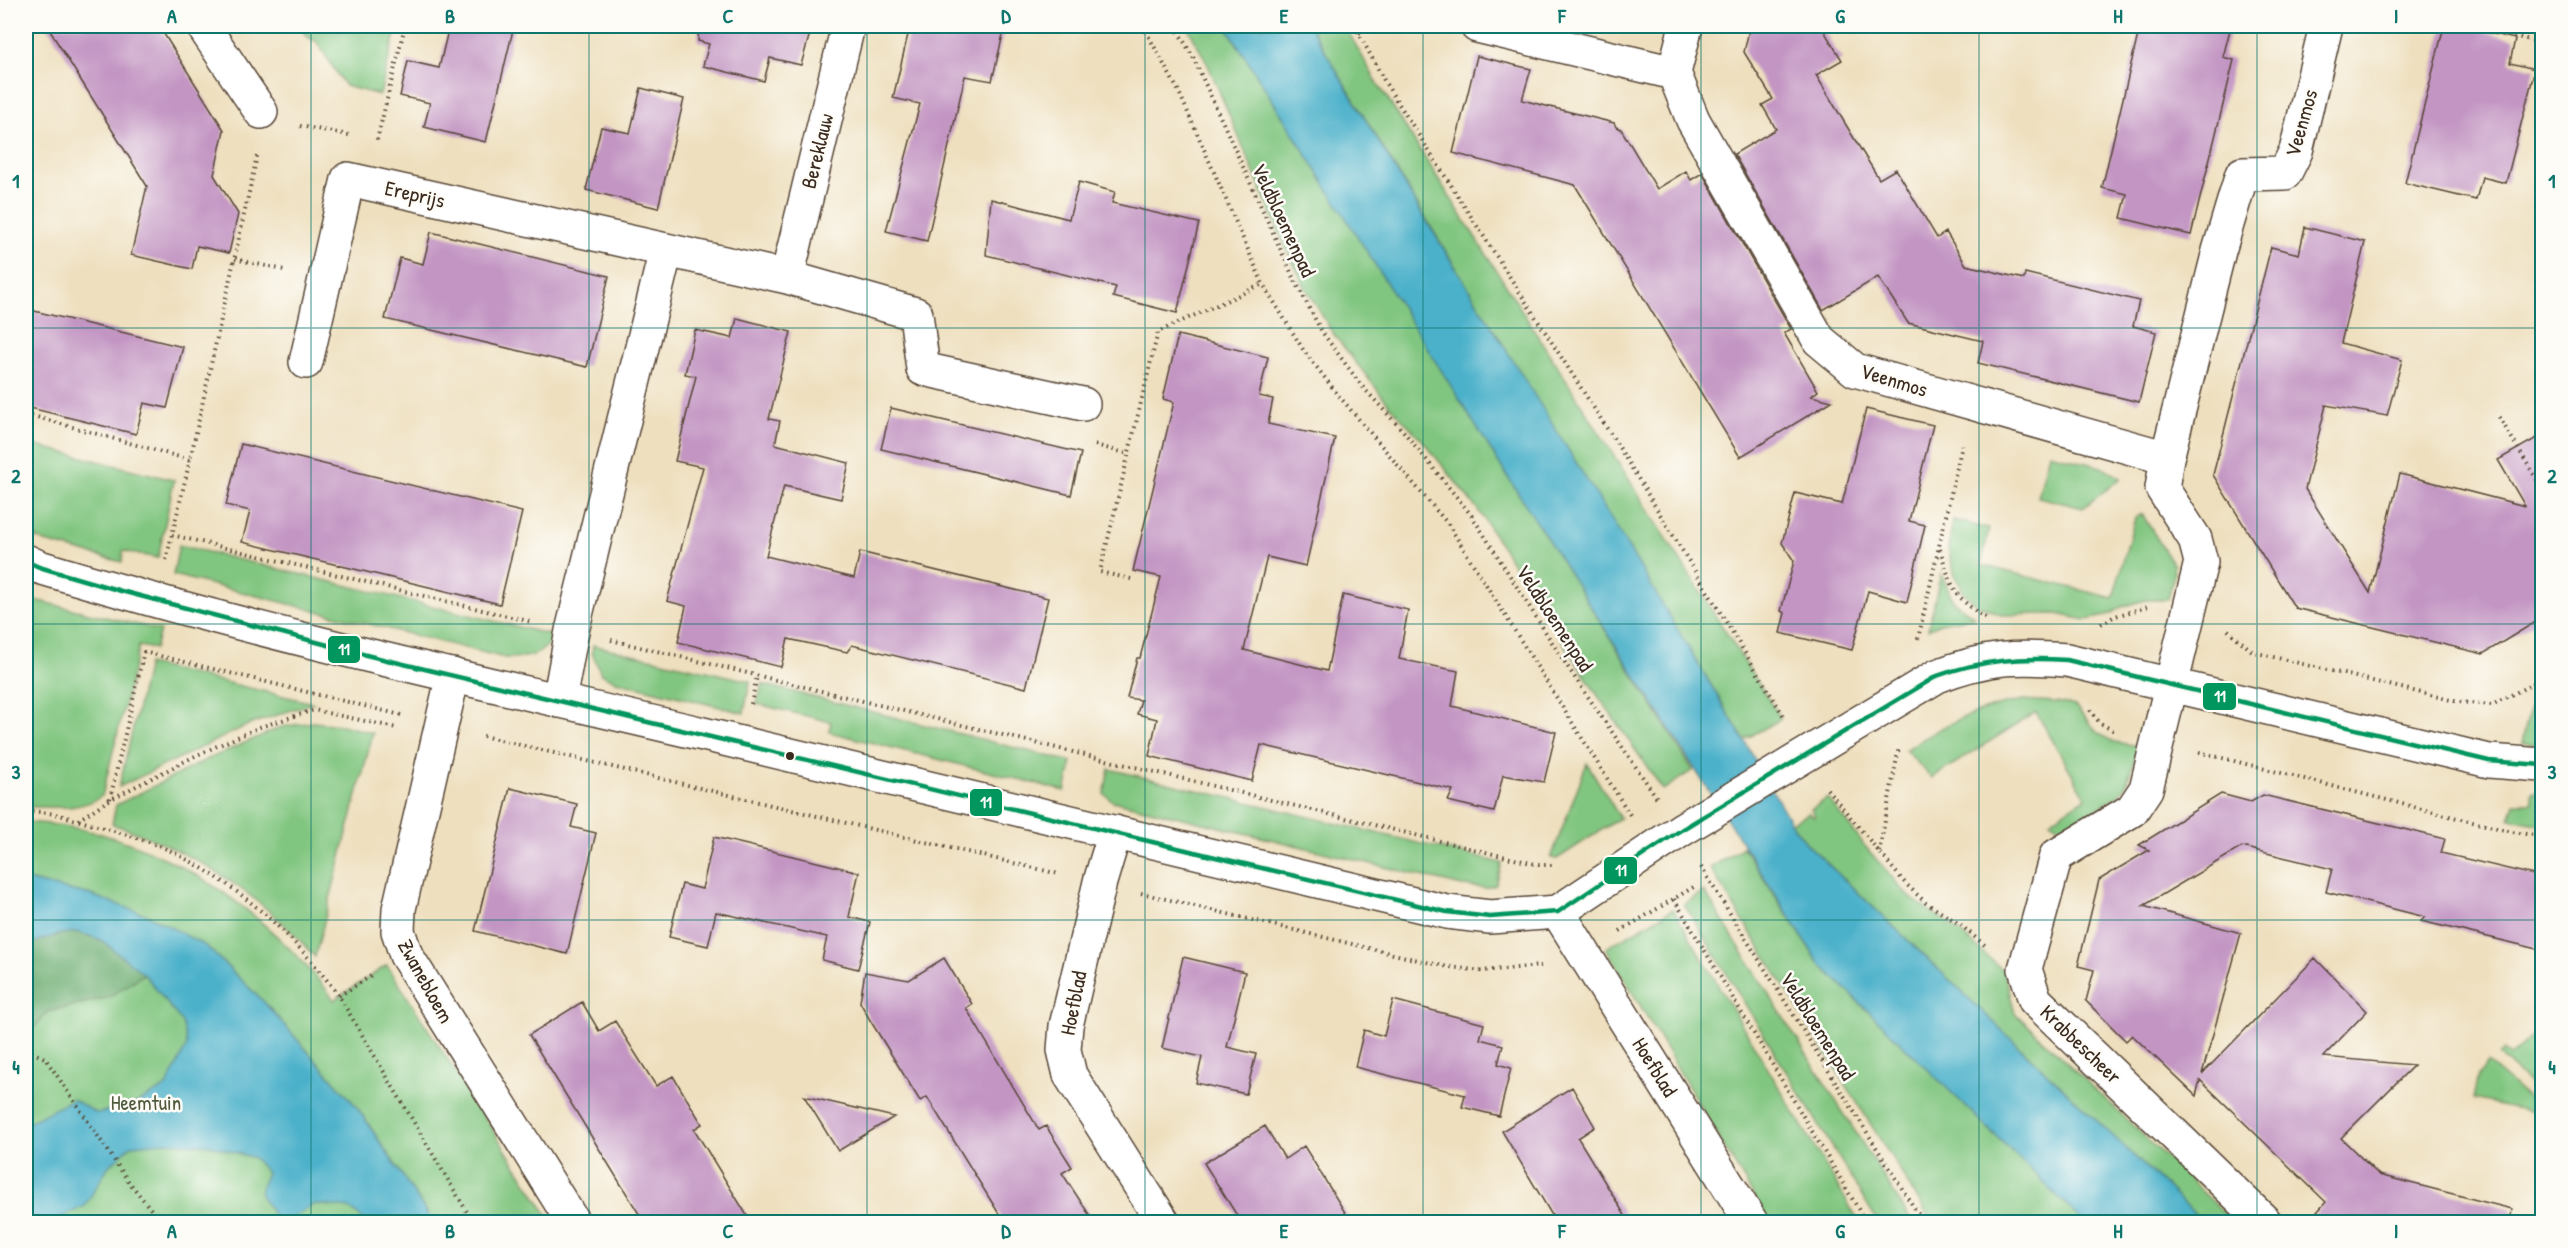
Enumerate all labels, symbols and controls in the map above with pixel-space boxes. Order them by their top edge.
text: A [167,2,177,29]
text: B [445,2,455,29]
text: C [723,2,734,29]
text: D [1001,2,1011,29]
text: E [1280,2,1289,29]
text: F [1557,2,1567,29]
text: G [1835,2,1845,29]
text: H [2113,2,2123,29]
text: I [2394,2,2398,29]
street label: Veenmos [2278,86,2324,160]
street label: Bereklauw [794,110,840,191]
street label: Veldbloemenpad [1245,158,1323,282]
text: 1 [12,167,20,194]
text: 1 [2548,167,2556,194]
street label: Ereprijs [382,173,448,215]
street label: Veenmos [1857,356,1931,404]
text: 2 [11,462,21,489]
text: 2 [2547,462,2557,489]
street label: Veldbloemenpad [1509,559,1601,677]
line badge: 11 [327,635,361,664]
text: 11 [338,638,350,660]
line badge: 11 [2202,682,2237,711]
text: 11 [2214,685,2226,707]
unlabelled marker [784,750,796,762]
text: 3 [12,758,21,785]
text: 3 [2548,758,2557,785]
line badge: 11 [969,788,1003,817]
text: 11 [980,791,992,813]
line badge: 11 [1603,856,1638,885]
text: 11 [1615,859,1627,881]
street label: Zwanebloem [391,934,461,1028]
street label: Veldbloemenpad [1773,966,1863,1086]
street label: Hoefblad [1053,968,1093,1038]
street label: Krabbescheer [2034,998,2128,1090]
street label: Hoefblad [1626,1032,1684,1102]
text: 4 [12,1053,20,1080]
text: 4 [2548,1053,2556,1080]
park label: Heemtuin [111,1088,181,1117]
text: A [167,1217,177,1244]
text: B [445,1217,455,1244]
text: C [723,1217,734,1244]
text: D [1001,1217,1011,1244]
text: E [1280,1217,1289,1244]
text: F [1557,1217,1567,1244]
text: G [1835,1217,1845,1244]
text: H [2113,1217,2123,1244]
text: I [2394,1217,2398,1244]

